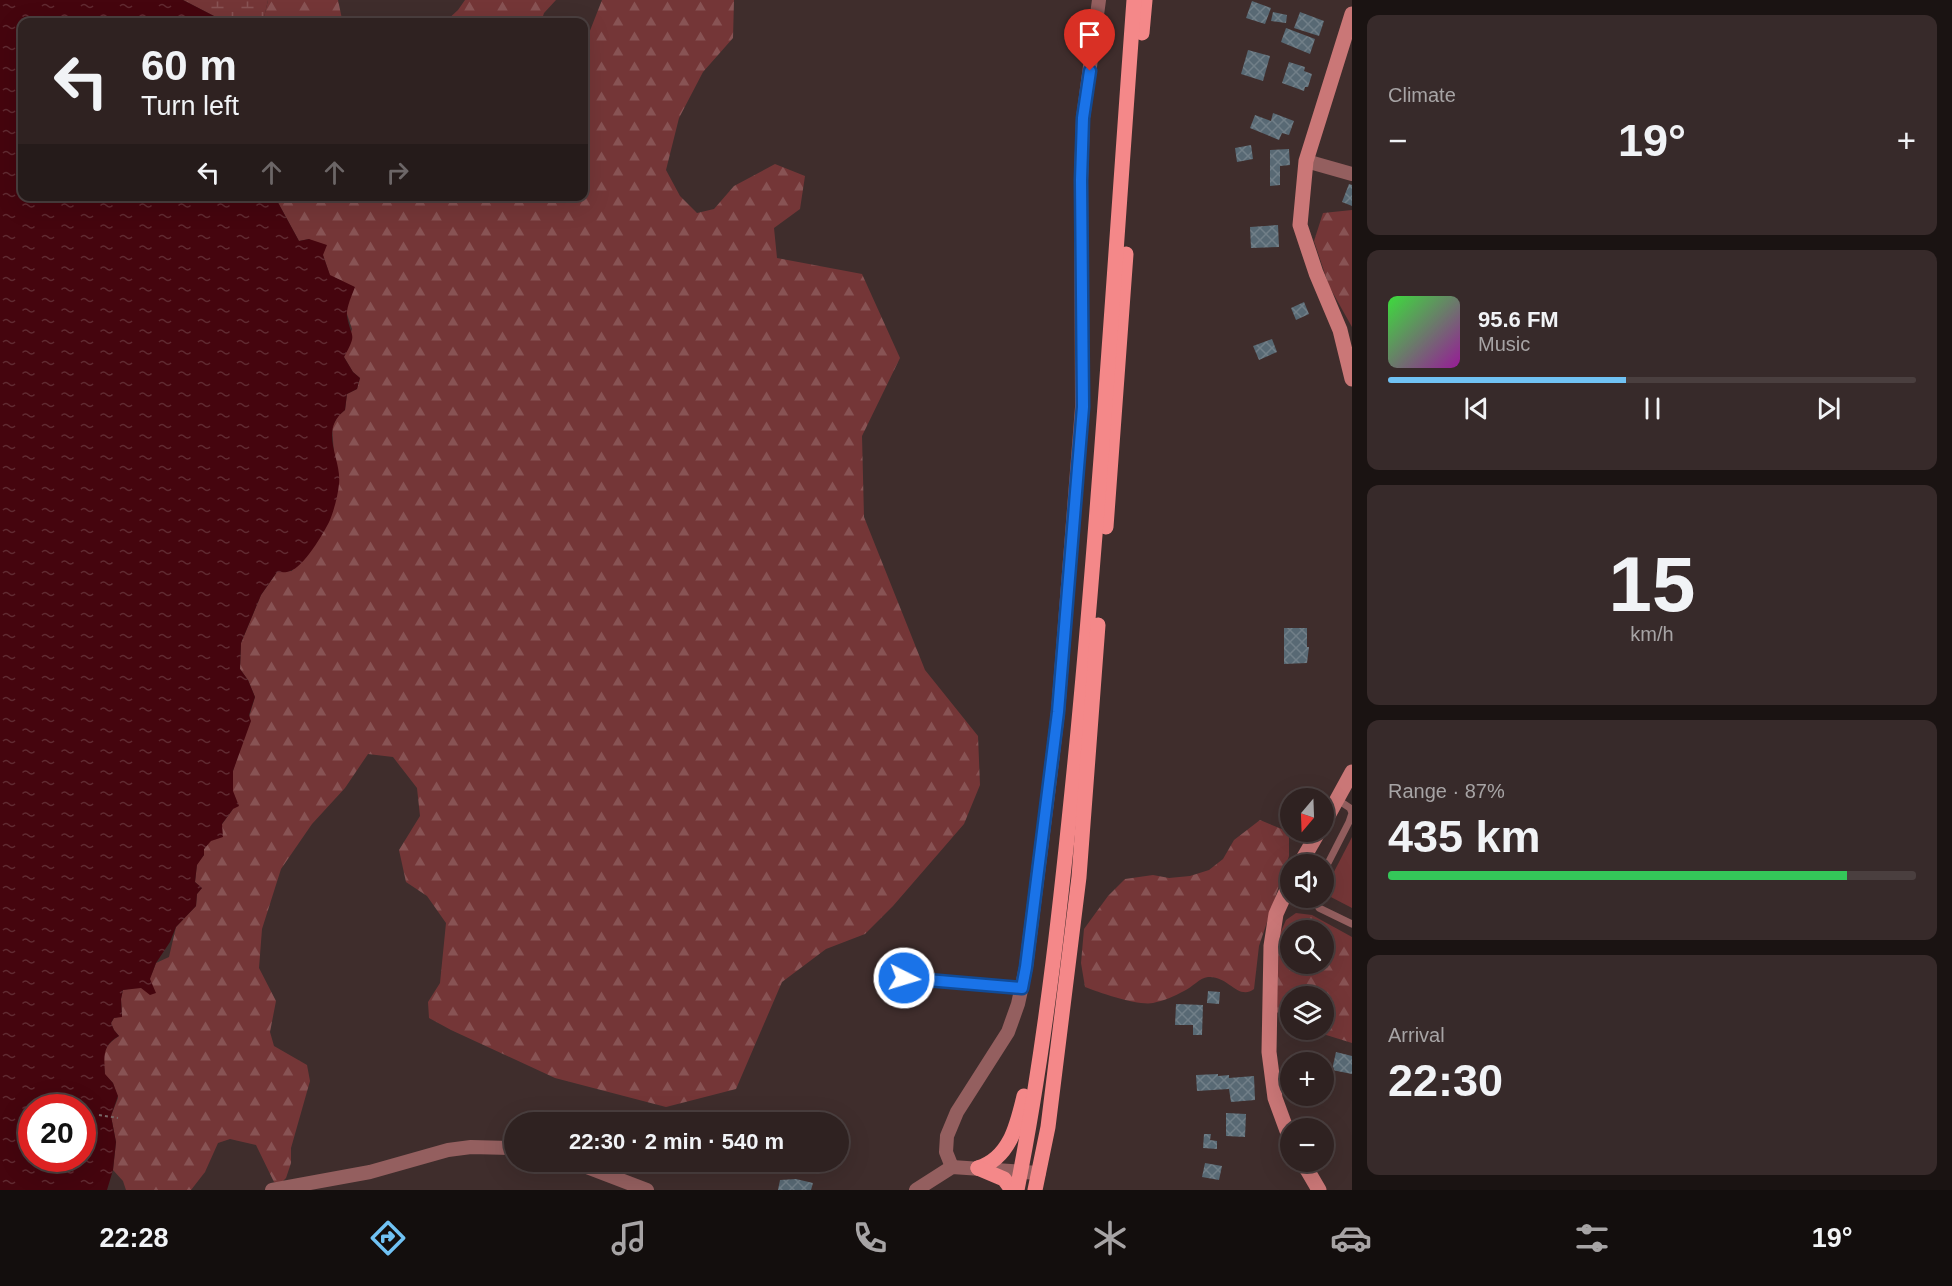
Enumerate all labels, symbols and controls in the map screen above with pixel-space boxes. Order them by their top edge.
pin [1064,9,1115,71]
icon: arrive [1073,18,1106,51]
icon: left [42,42,120,120]
text: 60 m [141,42,237,89]
text: Climate [1388,84,1456,106]
text: Turn left [141,91,239,121]
text: 19° [1618,115,1686,166]
text: − [1388,122,1407,159]
text: + [1897,122,1916,159]
icon: left [192,156,225,189]
icon: ahead [255,156,288,189]
icon: ahead [318,156,351,189]
icon: right [381,156,414,189]
text: 95.6 FM [1478,307,1559,332]
text: Music [1478,333,1530,355]
icon: previous [1460,392,1493,425]
icon: pause [1636,392,1669,425]
icon: next [1812,392,1845,425]
text: 15 [1609,540,1695,628]
text: km/h [1630,623,1674,645]
text: Range · 87% [1388,780,1505,802]
north arrow [1280,788,1334,842]
map controls [1280,788,1334,1172]
text: 435 km [1388,811,1541,862]
button: sound [1280,854,1334,908]
button: search [1280,920,1334,974]
position arrow [872,946,936,1010]
button: layers [1280,986,1334,1040]
text: Arrival [1388,1024,1445,1046]
button: + [1280,1052,1334,1106]
text: 22:30 [1388,1055,1503,1106]
speed limit sign: 20 [18,1094,96,1172]
button: − [1280,1118,1334,1172]
text: 22:30 · 2 min · 540 m [569,1129,784,1154]
icon: directions [367,1217,409,1259]
icon: music [608,1217,650,1259]
icon: phone [849,1217,891,1259]
icon: climate [1089,1217,1131,1259]
icon: car [1330,1217,1372,1259]
icon: filters [1571,1217,1613,1259]
text: 22:28 [99,1223,168,1253]
text: 19° [1812,1223,1853,1253]

